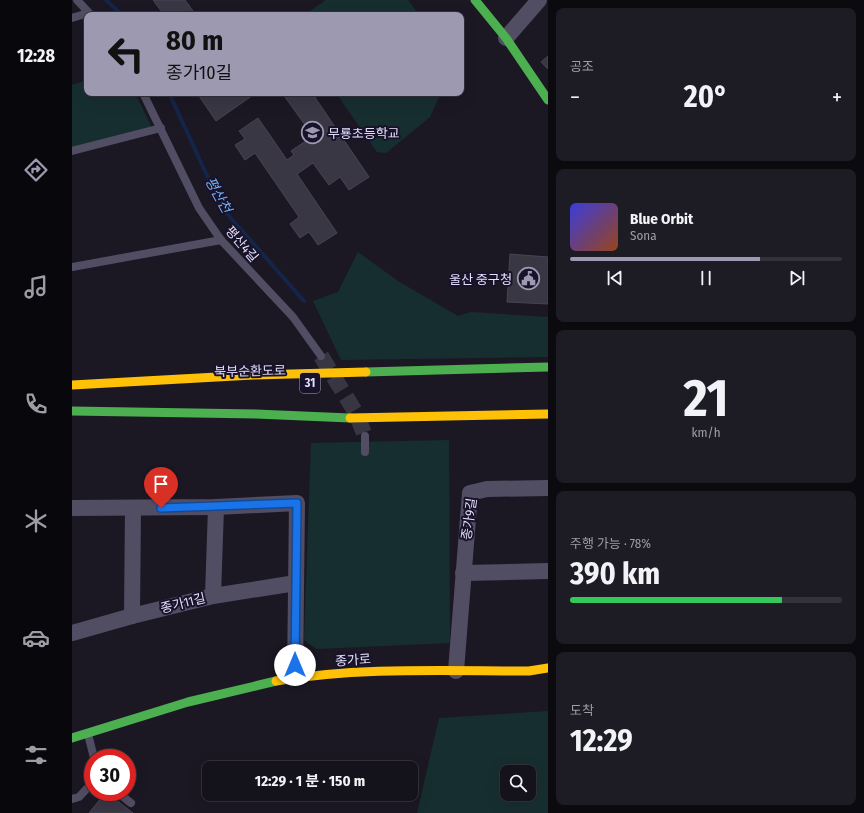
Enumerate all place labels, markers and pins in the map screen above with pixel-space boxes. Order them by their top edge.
school or university icon: 무룡초등학교 [300,120,326,146]
place label: 무룡초등학교 [328,126,400,141]
public building icon: 울산 중구청 [515,266,541,292]
place label: 울산 중구청 [449,272,512,287]
pin [144,467,178,508]

